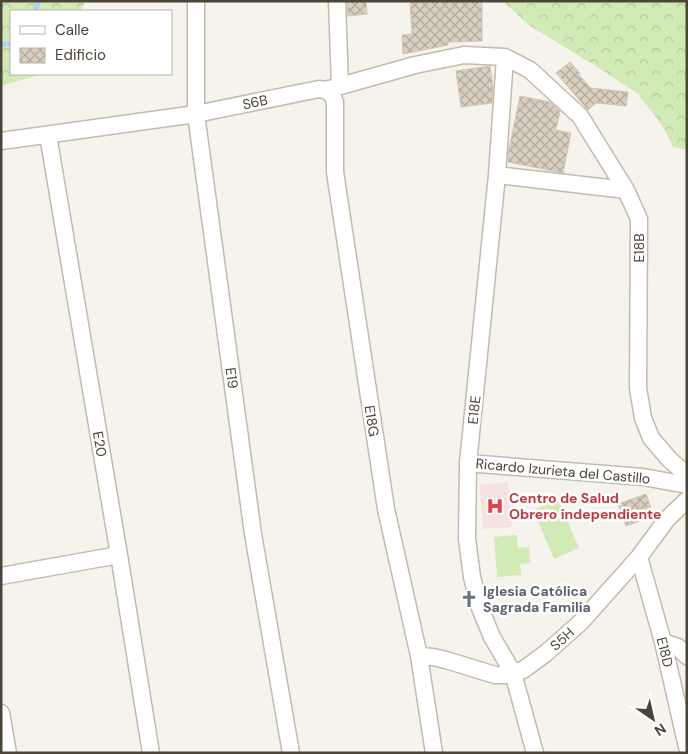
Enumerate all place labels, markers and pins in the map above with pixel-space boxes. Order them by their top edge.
place label: Centro de Salud Obrero independiente [509,489,661,523]
hospital icon: Centro de Salud Obrero independiente [485,496,505,516]
place label: Iglesia Católica Sagrada Familia [483,582,591,616]
church icon: Iglesia Católica Sagrada Familia [459,589,479,609]

